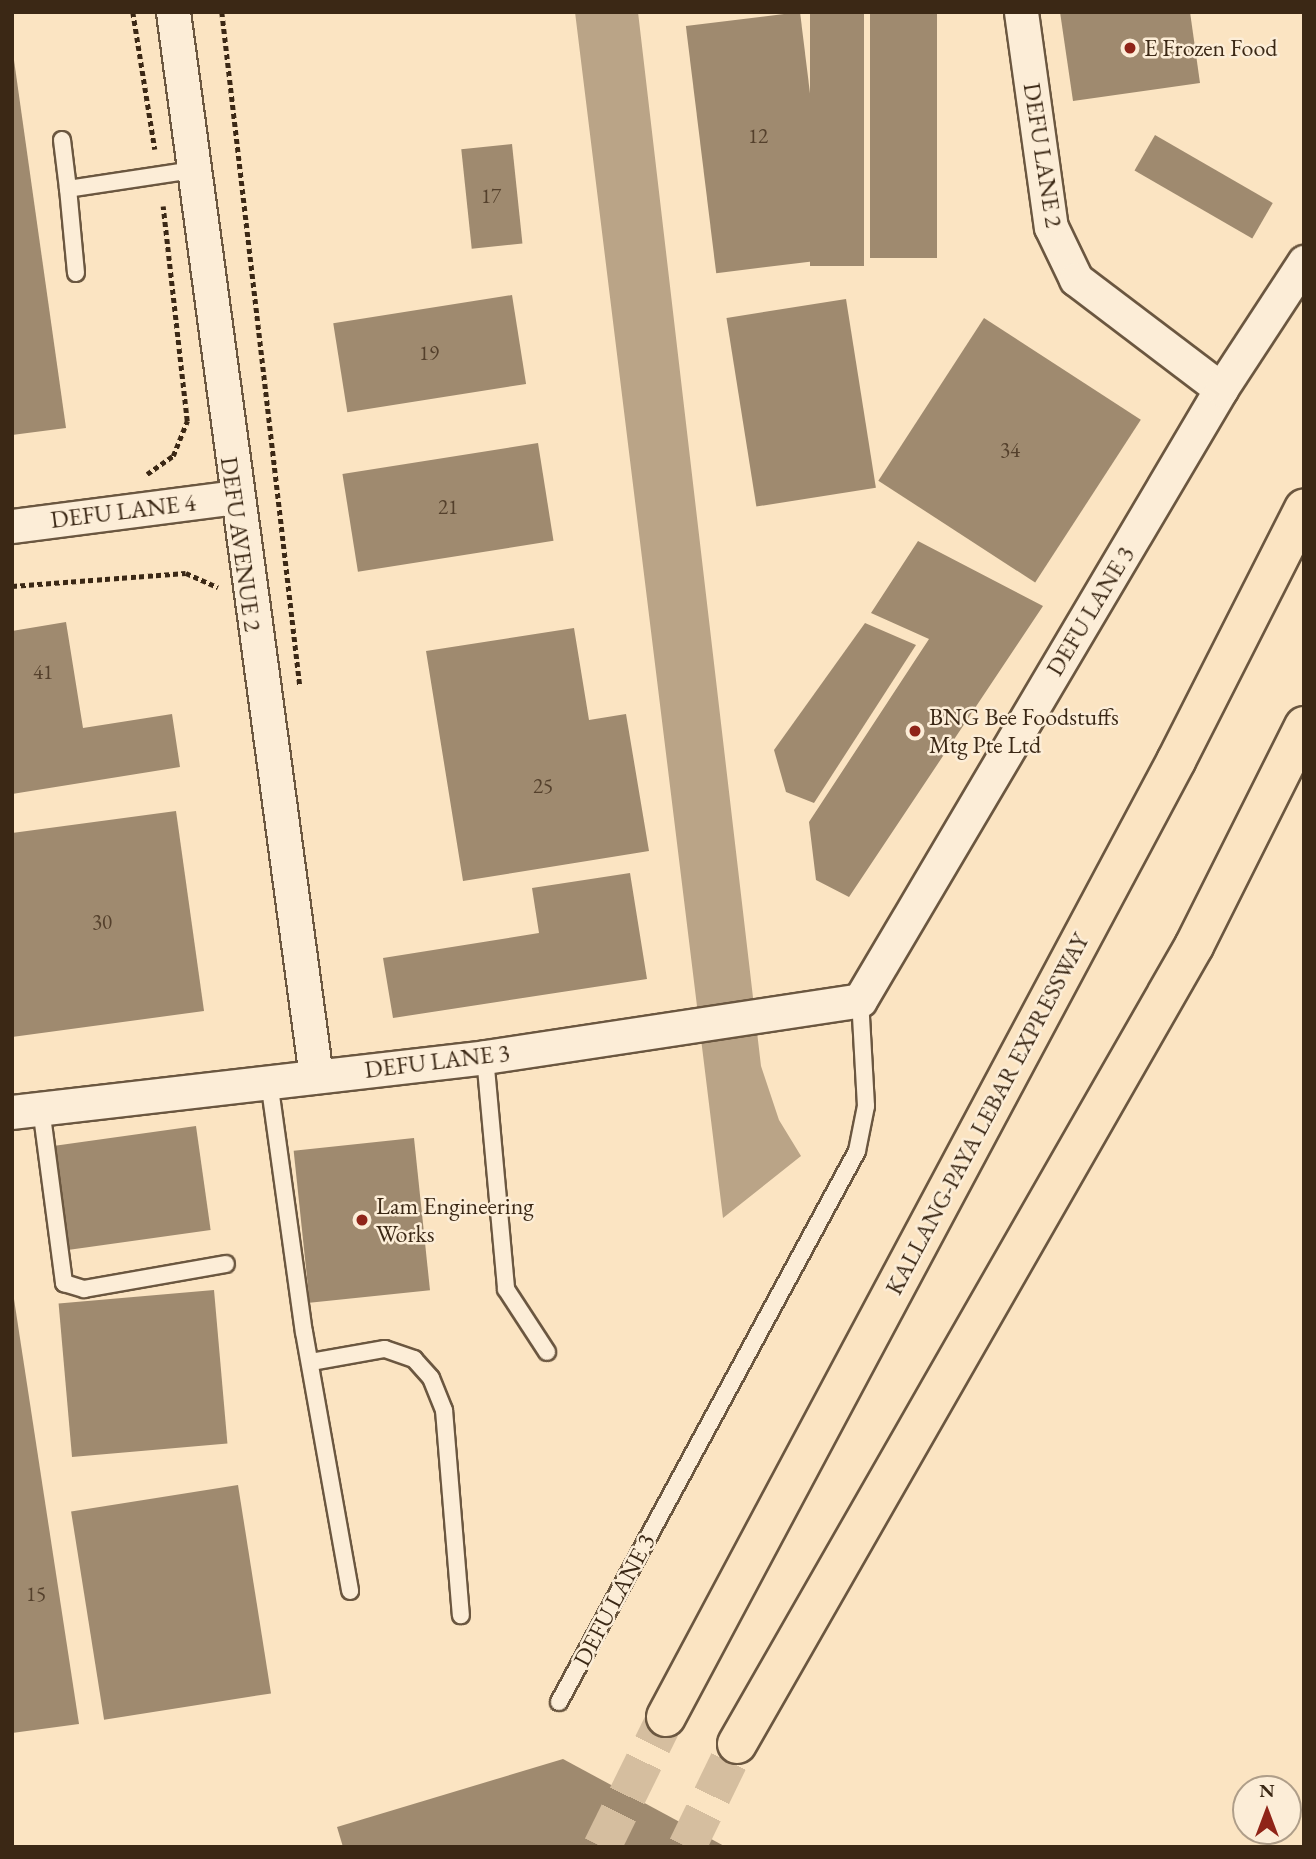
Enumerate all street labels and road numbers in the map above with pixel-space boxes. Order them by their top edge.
street label: DEFU LANE 2 [1017,81,1069,229]
street label: DEFU AVENUE 2 [214,455,268,633]
street label: DEFU LANE 4 [49,488,197,534]
street label: DEFU LANE 3 [1040,541,1140,681]
street label: KALLANG-PAYA LEBAR EXPRESSWAY [879,928,1095,1300]
street label: DEFU LANE 3 [363,1038,511,1084]
street label: DEFU LANE 3 [567,1529,661,1671]

